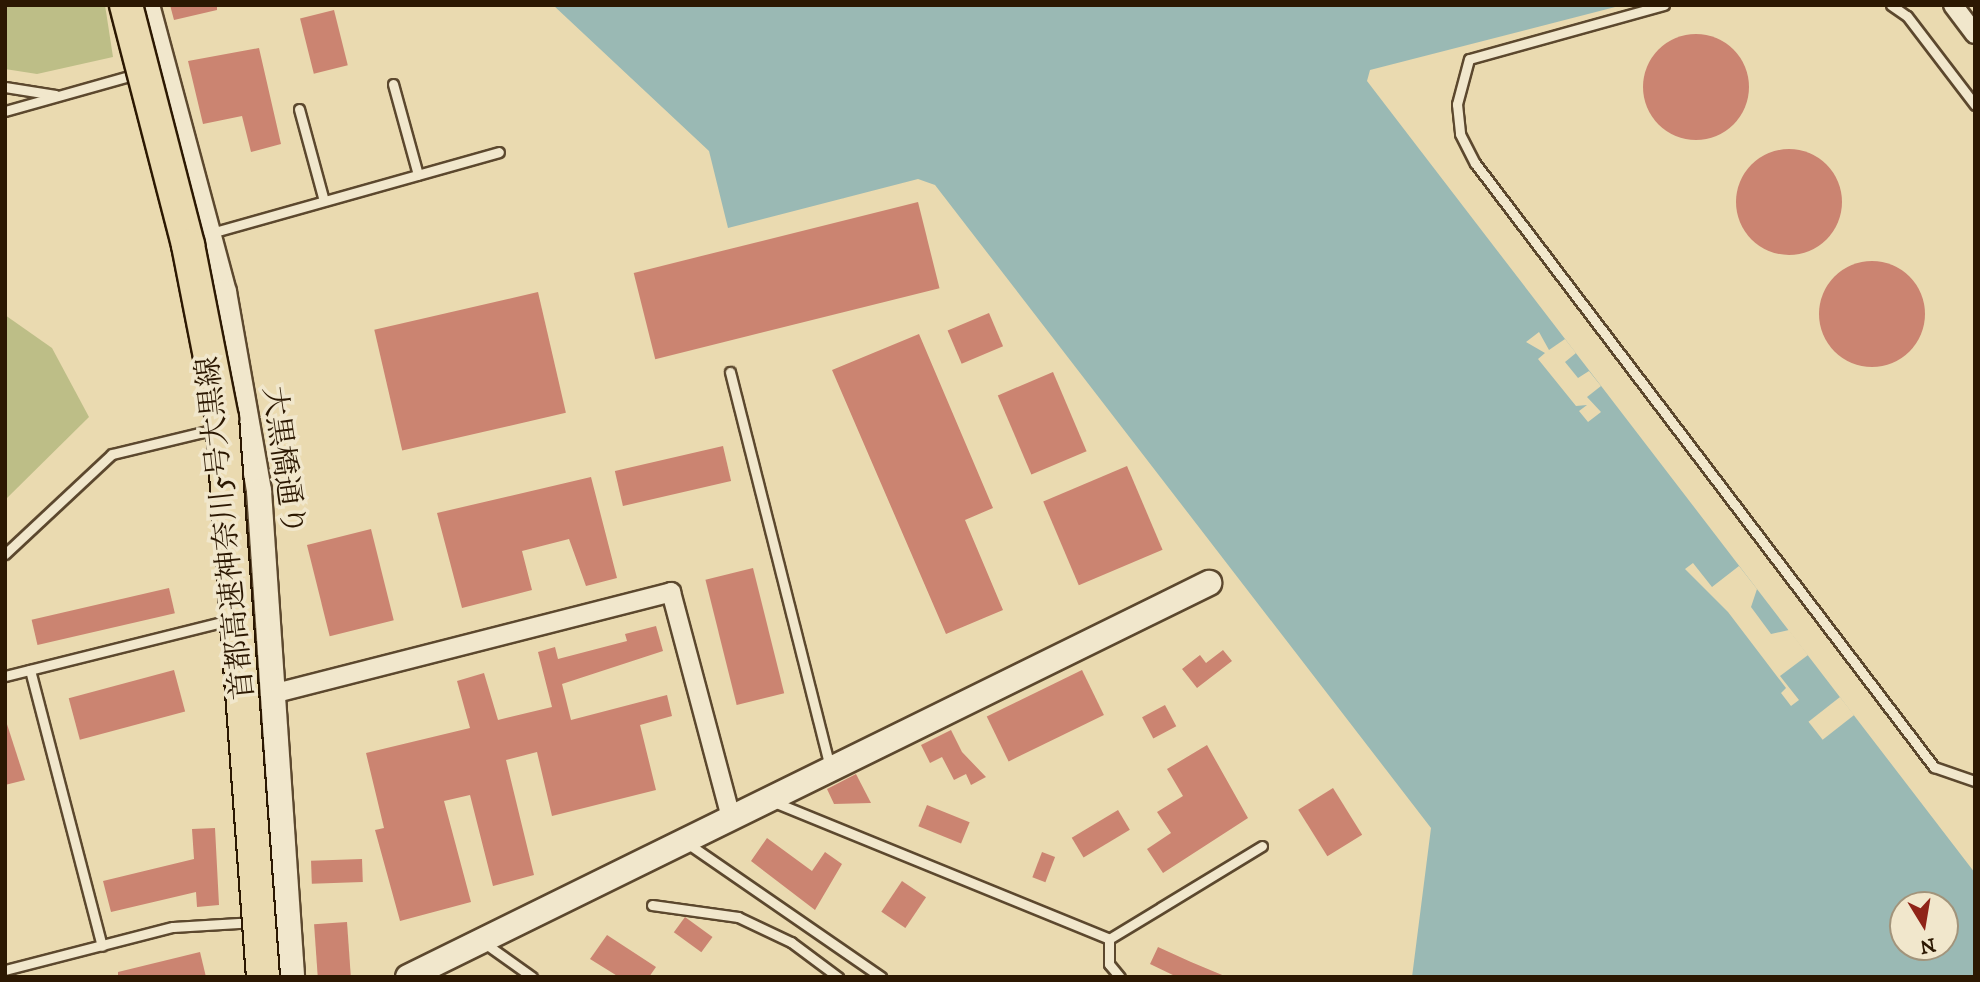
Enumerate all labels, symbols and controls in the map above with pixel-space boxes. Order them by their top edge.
street label: 首都高速神奈川5号大黒線 [191,355,263,701]
street label: 大黒橋通り [254,384,310,538]
north arrow [1889,891,1959,961]
text: N [1918,932,1938,958]

